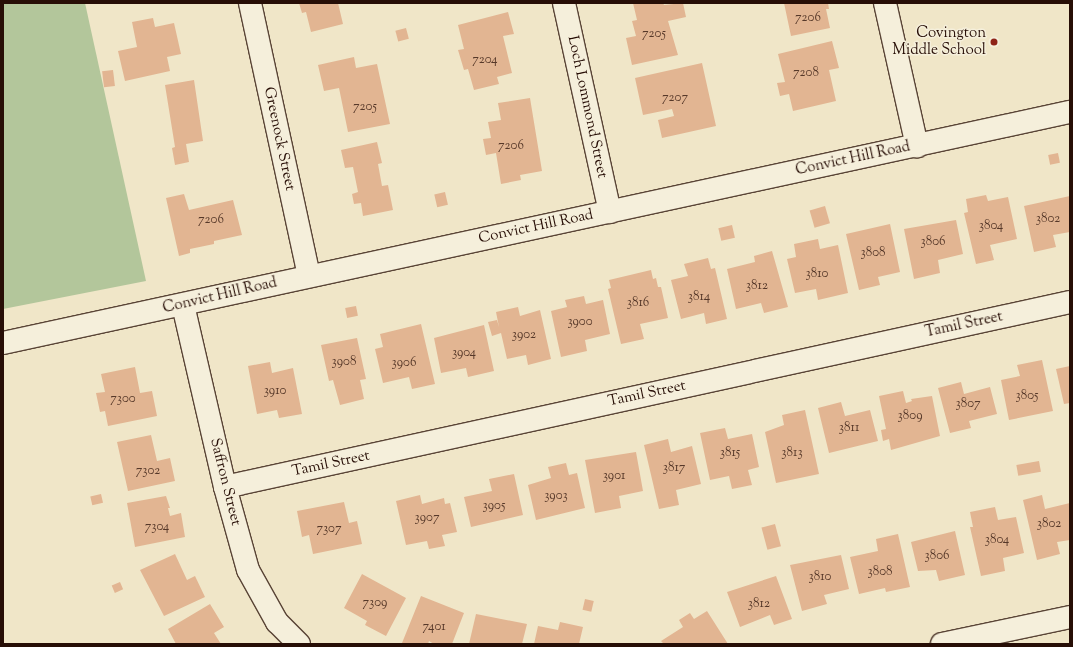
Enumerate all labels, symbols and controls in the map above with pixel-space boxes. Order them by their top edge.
house number: 7206 [795,10,821,26]
place label: Covington Middle School [892,24,986,59]
house number: 7205 [642,26,666,42]
street label: Loch Lommond Street [563,34,611,180]
marker: Covington Middle School [989,37,999,47]
house number: 7204 [472,52,498,68]
house number: 7208 [793,65,819,81]
street label: Greenock Street [259,85,299,193]
house number: 7207 [662,90,688,106]
house number: 7205 [353,99,377,115]
house number: 7206 [498,138,524,154]
street label: Convict Hill Road [794,138,912,180]
street label: Convict Hill Road [477,206,595,248]
house number: 3802 [1036,211,1060,227]
house number: 7206 [198,212,224,228]
house number: 3804 [979,218,1003,234]
house number: 3806 [920,234,946,250]
house number: 3808 [860,245,886,261]
house number: 3810 [806,266,828,282]
street label: Convict Hill Road [161,274,279,318]
house number: 3812 [746,278,768,294]
house number: 3814 [688,289,710,305]
house number: 3816 [627,295,649,311]
street label: Tamil Street [924,308,1004,342]
house number: 3900 [567,314,593,330]
house number: 3902 [512,327,536,343]
house number: 3904 [452,345,476,361]
house number: 3908 [332,354,356,370]
house number: 3906 [392,355,416,371]
street label: Tamil Street [607,377,687,411]
house number: 3910 [264,383,286,399]
house number: 3805 [1015,388,1039,404]
house number: 7300 [110,391,136,407]
house number: 3807 [955,396,981,412]
house number: 3809 [898,408,922,424]
house number: 3811 [839,420,859,436]
street label: Saffron Street [205,436,245,528]
house number: 3815 [720,445,740,461]
house number: 3813 [781,445,803,461]
street label: Tamil Street [291,447,371,481]
house number: 3817 [663,460,685,476]
house number: 7302 [136,463,160,479]
house number: 3901 [603,468,625,484]
house number: 3903 [544,488,568,504]
house number: 3905 [483,498,505,514]
house number: 3907 [415,510,439,526]
house number: 3802 [1037,516,1061,532]
house number: 7304 [145,519,169,535]
house number: 7307 [316,521,342,537]
house number: 3804 [985,532,1009,548]
house number: 3806 [924,548,950,564]
house number: 3808 [867,564,893,580]
house number: 3810 [809,569,831,585]
house number: 7309 [363,595,387,611]
house number: 3812 [748,596,770,612]
house number: 7401 [422,619,446,635]

